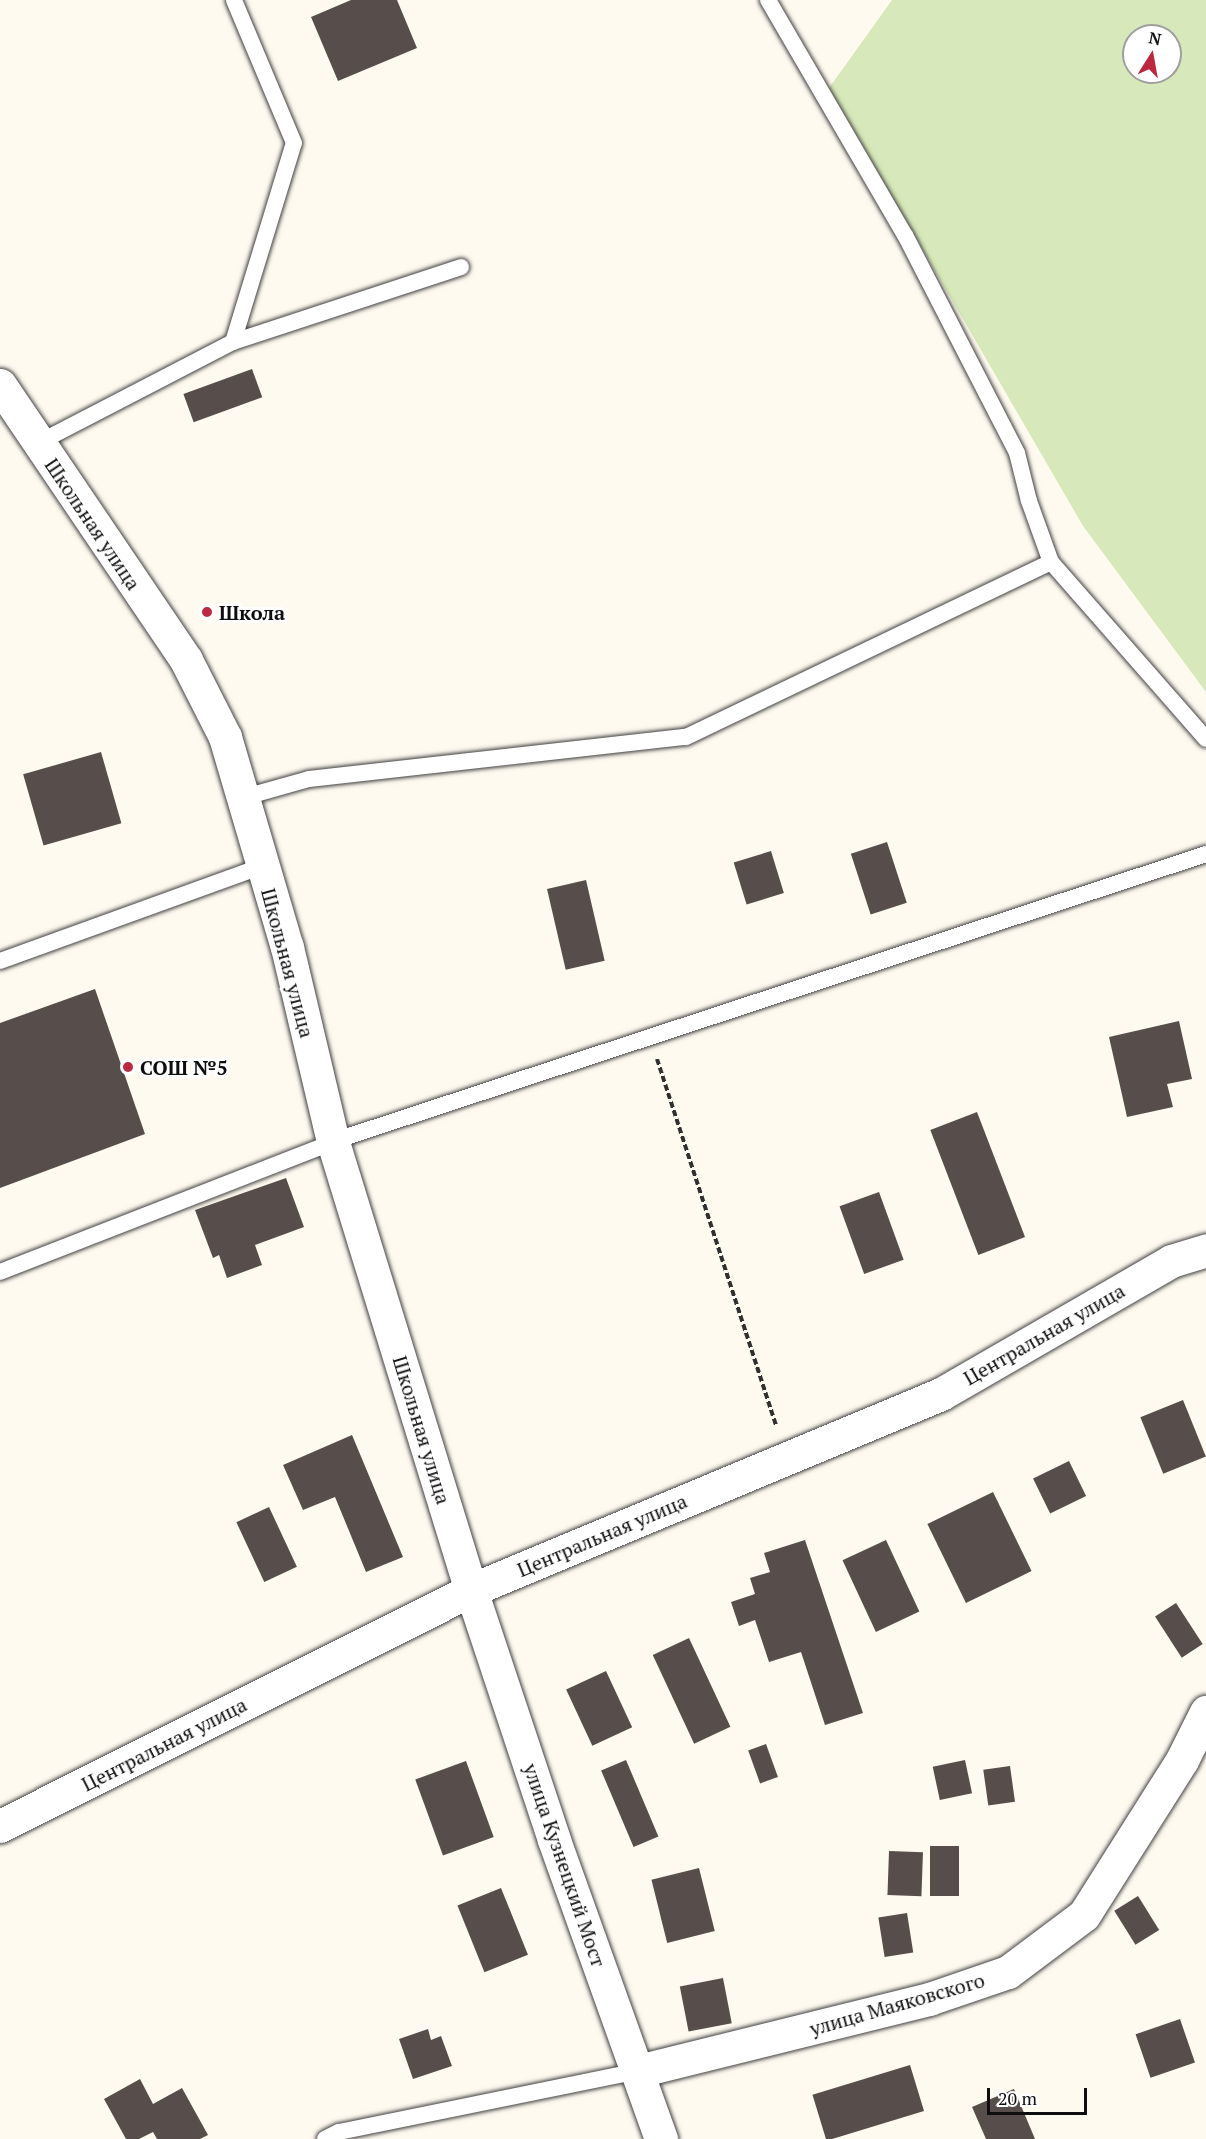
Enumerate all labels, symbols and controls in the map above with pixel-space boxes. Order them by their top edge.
north arrow [1122,24,1182,84]
text: N [1147,26,1163,50]
street label: Школьная улица [40,454,146,594]
place label: Школа [219,600,285,624]
marker: Школа [200,605,214,619]
street label: Школьная улица [257,886,319,1040]
place label: СОШ №5 [140,1055,228,1079]
marker: СОШ №5 [121,1060,135,1074]
street label: Центральная улица [959,1278,1129,1390]
street label: Школьная улица [388,1353,456,1507]
street label: Центральная улица [513,1488,691,1582]
street label: Центральная улица [77,1692,251,1796]
street label: улица Кузнецкий Мост [519,1760,611,1970]
street label: улица Маяковского [807,1968,987,2040]
scale bar [990,2076,1090,2114]
text: 20 m [998,2086,1037,2110]

